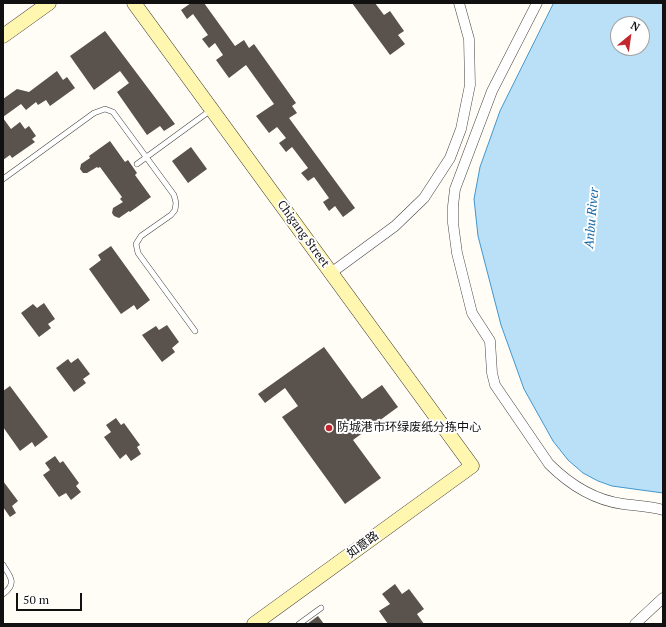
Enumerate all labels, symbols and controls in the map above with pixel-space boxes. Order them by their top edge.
north arrow [610,16,650,56]
text: N [628,18,642,35]
water label: Anbu River [582,187,602,249]
street label: Chigang Street [274,198,332,270]
place label: 防城港市环绿废纸分拣中心 [337,421,481,435]
marker: 防城港市环绿废纸分拣中心 [324,423,334,433]
street label: 如意路 [344,529,382,561]
scale bar [18,585,84,611]
text: 50 m [23,592,49,607]

